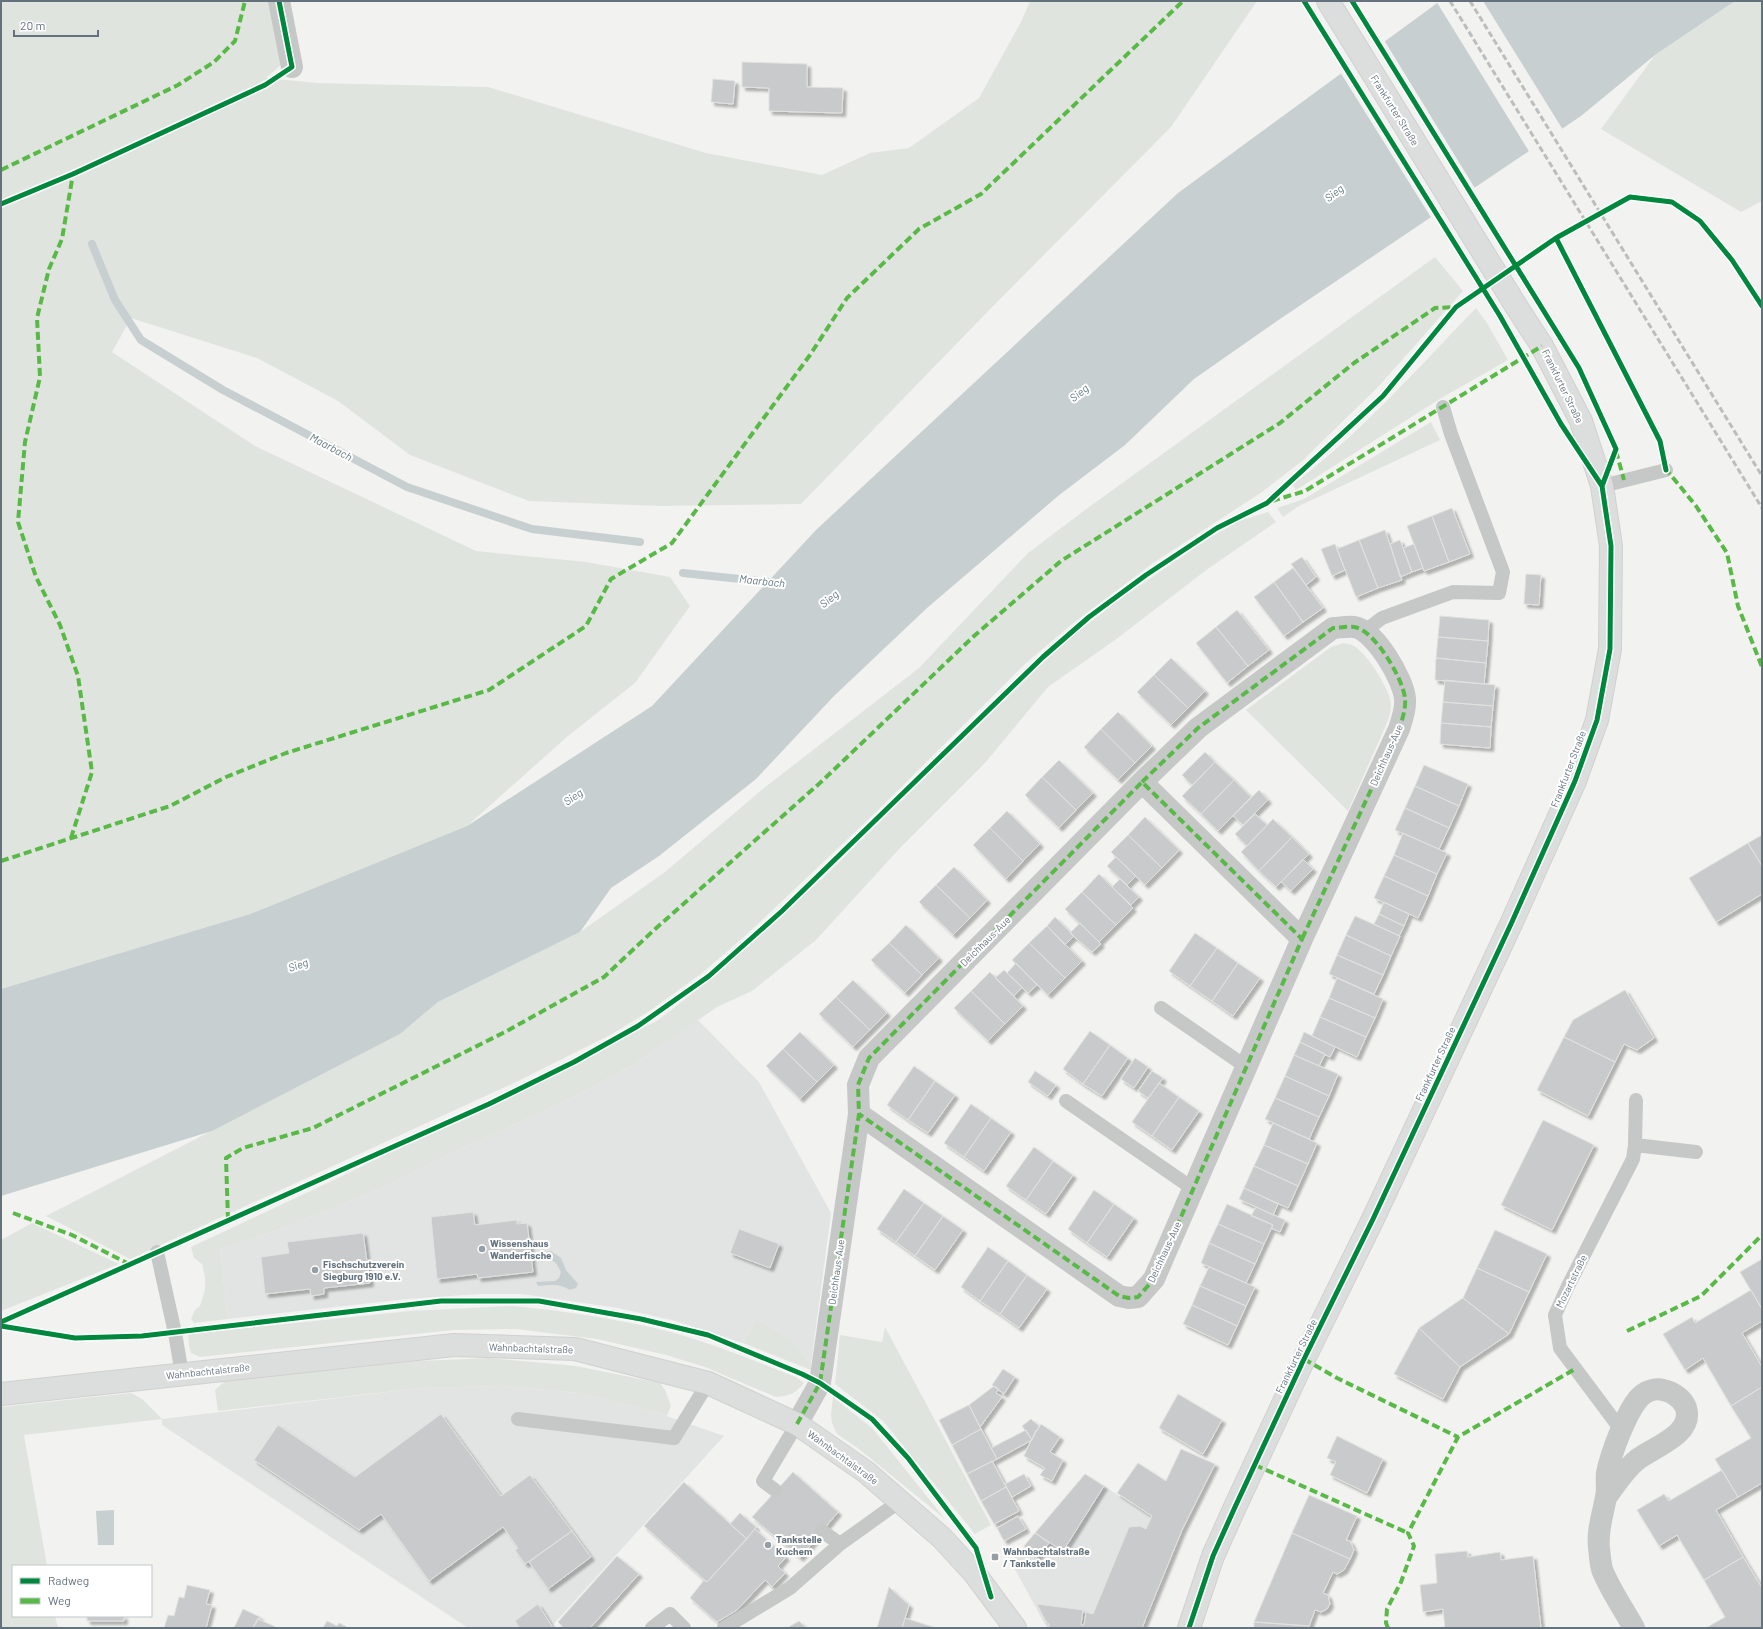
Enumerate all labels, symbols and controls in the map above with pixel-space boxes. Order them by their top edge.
scale bar [14,12,98,38]
text: 20 m [20,18,46,32]
street label: Frankfurter Straße [1368,72,1422,148]
water label: Sieg [1322,181,1346,204]
street label: Frankfurter Straße [1540,347,1586,425]
water label: Sieg [1067,381,1091,404]
water label: Maarbach [308,430,355,463]
water label: Maarbach [738,572,786,589]
water label: Sieg [817,587,841,610]
street label: Deichhaus-Aue [1367,722,1405,788]
street label: Frankfurter Straße [1548,729,1588,809]
water label: Sieg [561,785,585,808]
street label: Deichhaus-Aue [957,913,1013,969]
water label: Sieg [286,955,310,974]
street label: Frankfurter Straße [1412,1025,1458,1103]
street label: Deichhaus-Aue [1145,1220,1183,1284]
place label: Wissenshaus Wanderfische [490,1237,552,1261]
street label: Deichhaus-Aue [825,1238,847,1306]
marker: Wissenshaus Wanderfische [477,1244,487,1254]
street label: Mozartstraße [1553,1252,1589,1310]
place label: Fischschutzverein Siegburg 1910 e.V. [323,1258,404,1282]
marker: Fischschutzverein Siegburg 1910 e.V. [310,1265,320,1275]
street label: Frankfurter Straße [1273,1317,1319,1395]
street label: Wahnbachtalstraße [489,1341,573,1355]
street label: Wahnbachtalstraße [165,1361,251,1381]
street label: Wahnbachtalstraße [805,1427,881,1487]
place label: Tankstelle Kuchem [776,1533,823,1557]
marker: Tankstelle Kuchem [763,1540,773,1550]
place label: Wahnbachtalstraße / Tankstelle [1003,1545,1090,1569]
marker: Wahnbachtalstraße / Tankstelle [990,1552,1000,1562]
legend [12,1565,152,1617]
text: Radweg [48,1573,89,1587]
text: Weg [48,1593,71,1607]

